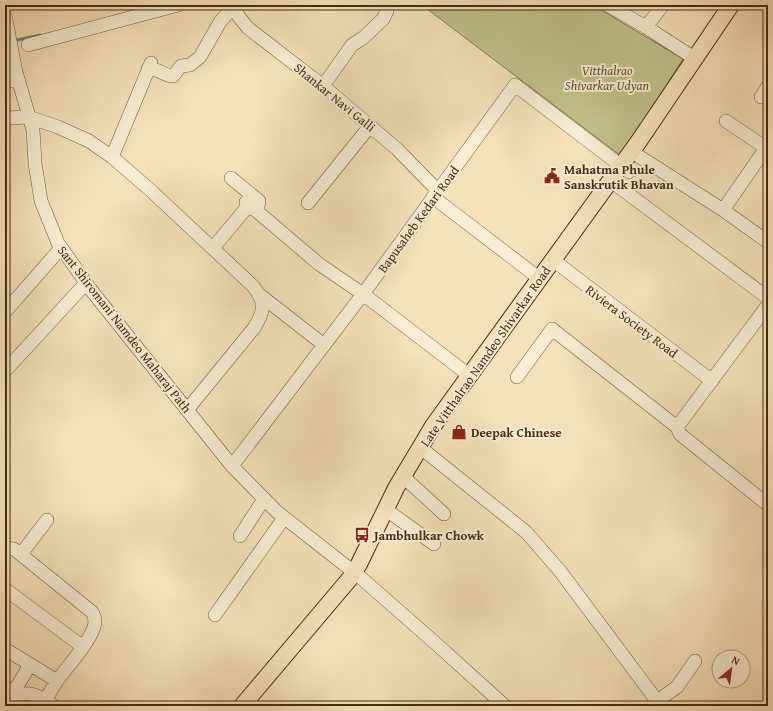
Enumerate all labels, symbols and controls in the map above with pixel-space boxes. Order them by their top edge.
street label: Shankar Navi Galli [290,58,380,137]
park label: Vitthalrao Shivarkar Udyan [565,61,650,95]
place label: Mahatma Phule Sanskrutik Bhavan [564,160,674,194]
street label: Bapusaheb Kedari Road [373,162,464,277]
public building icon: Mahatma Phule Sanskrutik Bhavan [543,167,561,185]
street label: Sant Shiromani Namdeo Maharaj Path [53,242,196,418]
street label: Late Vitthalrao Namdeo Shivarkar Road [416,262,555,450]
street label: Riviera Society Road [582,280,682,362]
shop icon: Deepak Chinese [450,423,468,441]
place label: Deepak Chinese [471,423,562,442]
bus stop icon: Jambhulkar Chowk [353,526,371,544]
place label: Jambhulkar Chowk [372,526,485,545]
north arrow [711,649,751,689]
text: N [729,651,744,669]

